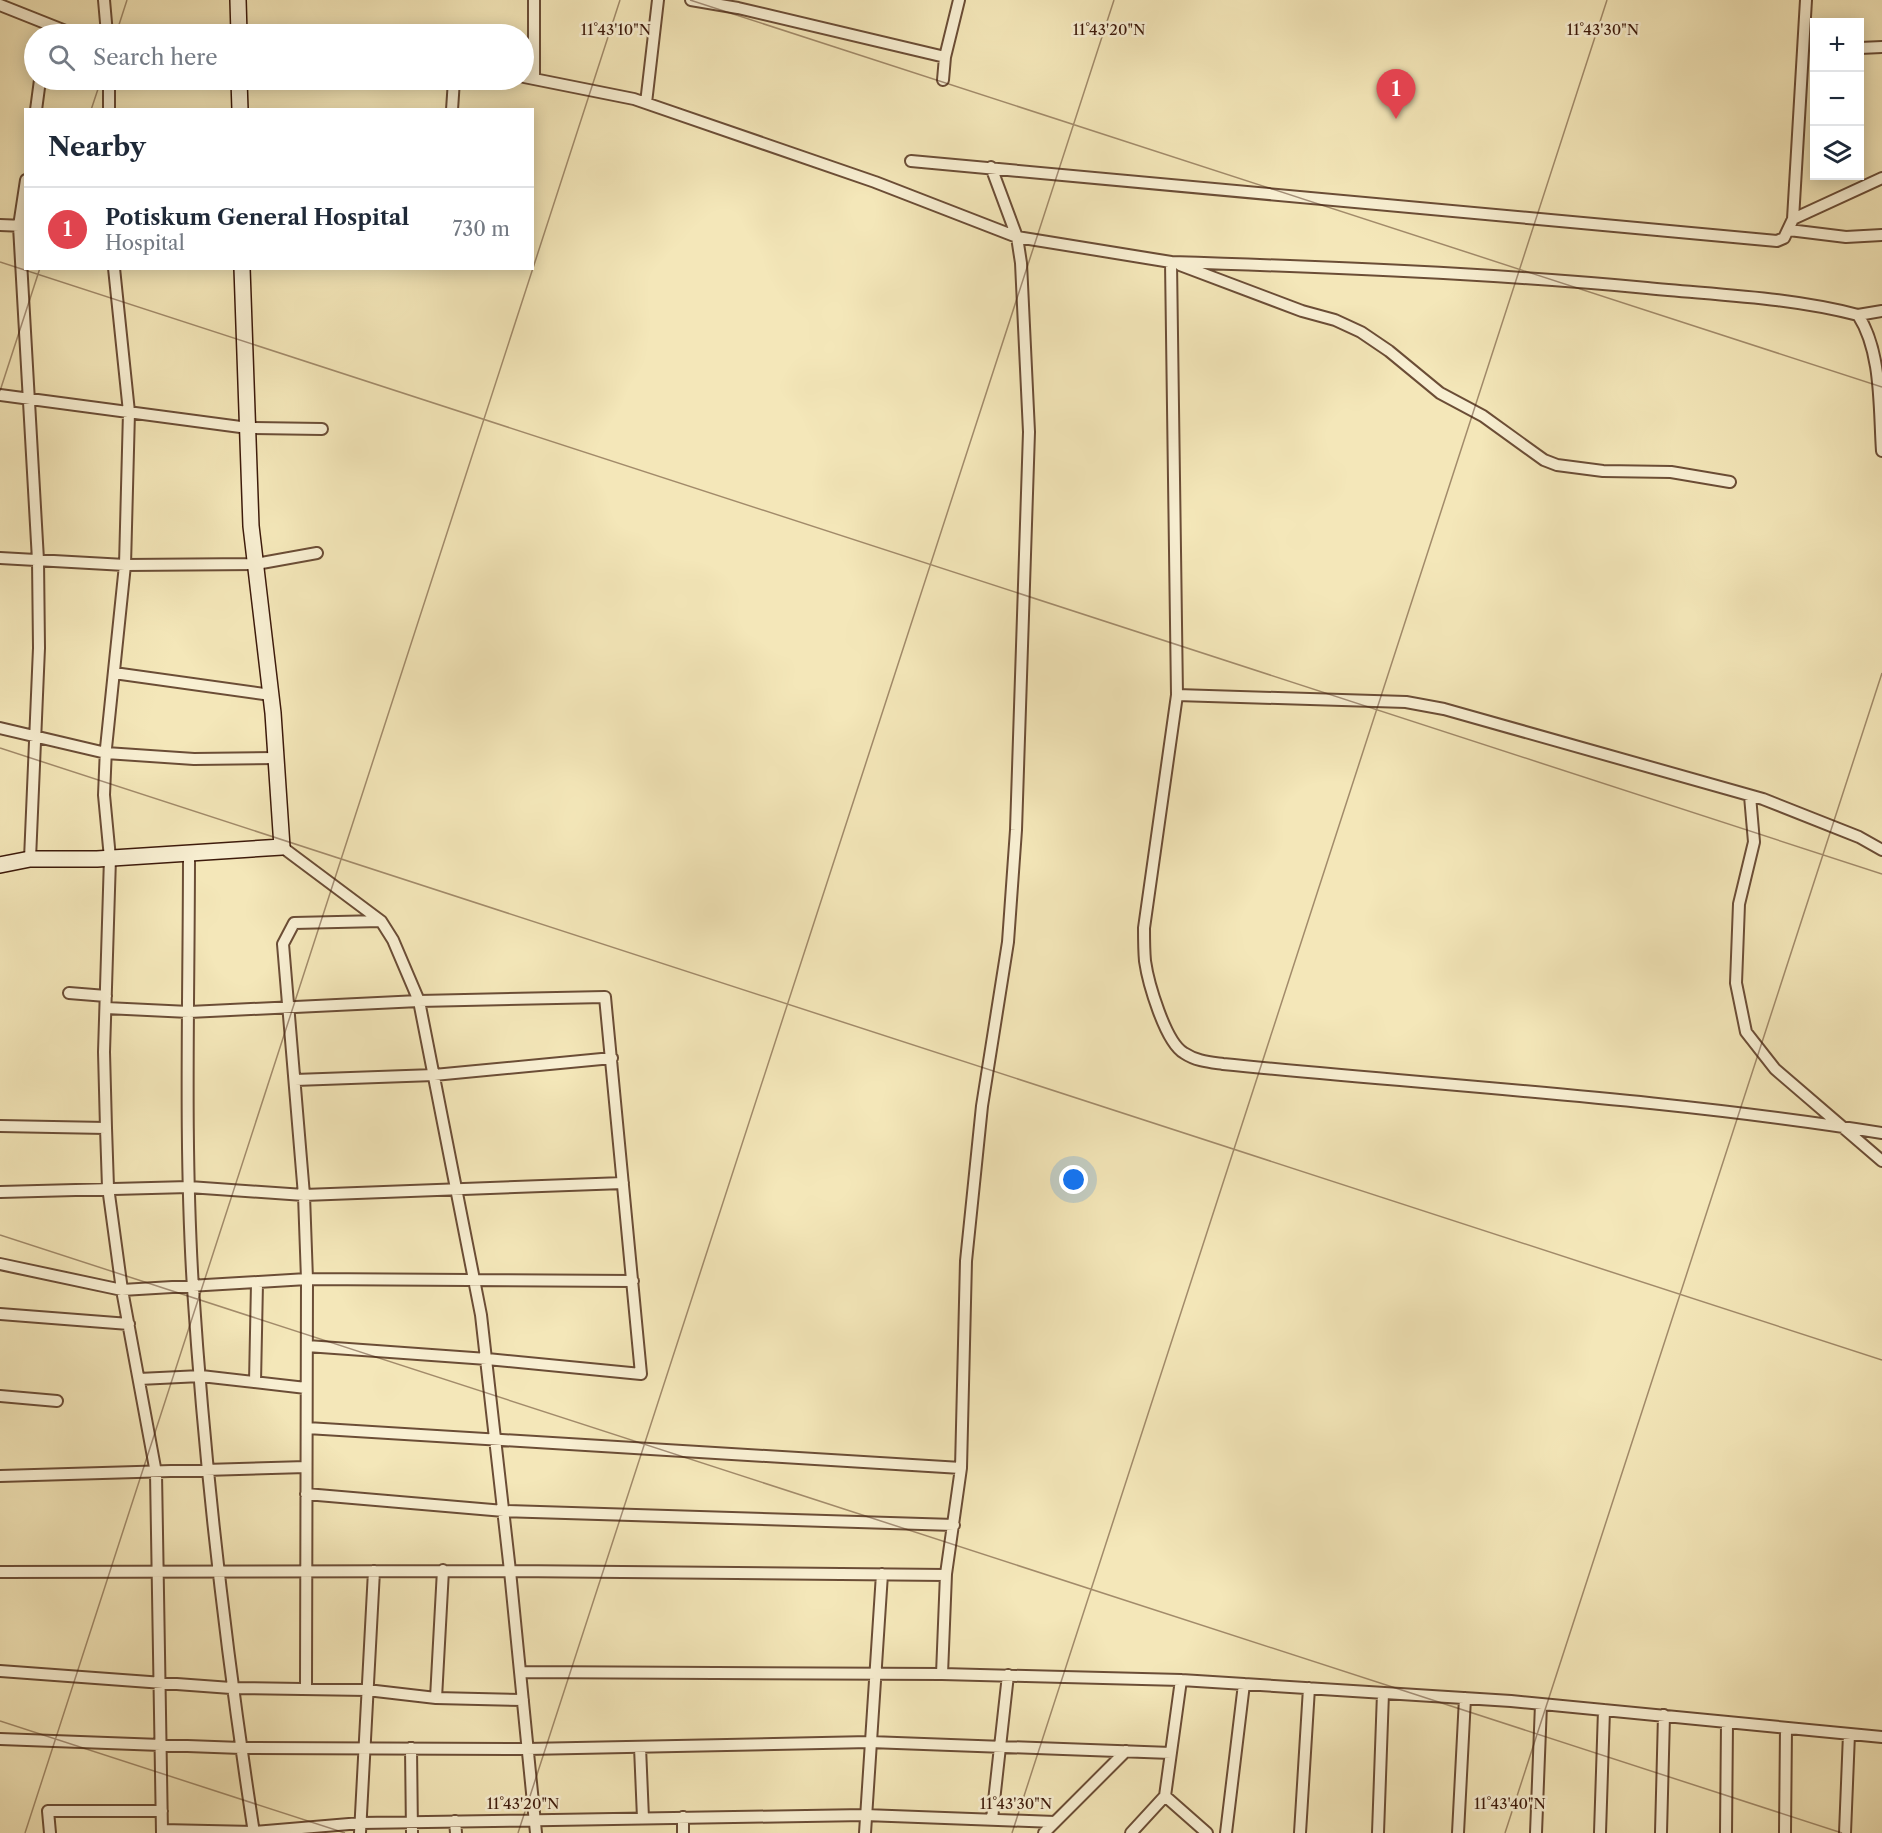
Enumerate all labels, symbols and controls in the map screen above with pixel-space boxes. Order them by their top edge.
map controls [1810,18,1864,180]
button: + [1810,18,1864,72]
text: 11°43'10"N [581,20,651,39]
text: 11°43'20"N [1073,20,1145,39]
text: 11°43'30"N [1567,20,1639,39]
search box [24,24,534,90]
icon: search [45,41,78,74]
text: Search here [93,44,218,71]
pin: 1 [1376,70,1416,119]
button: − [1810,72,1864,126]
button: layers [1810,126,1864,180]
text: Nearby [48,131,146,163]
text: Potiskum General Hospital [105,204,409,231]
text: 1 [63,217,72,241]
text: 730 m [453,217,510,241]
text: Hospital [105,231,185,255]
your location [1059,1165,1088,1194]
text: 11°43'20"N [487,1794,559,1813]
text: 11°43'30"N [980,1794,1052,1813]
text: 11°43'40"N [1474,1794,1546,1813]

